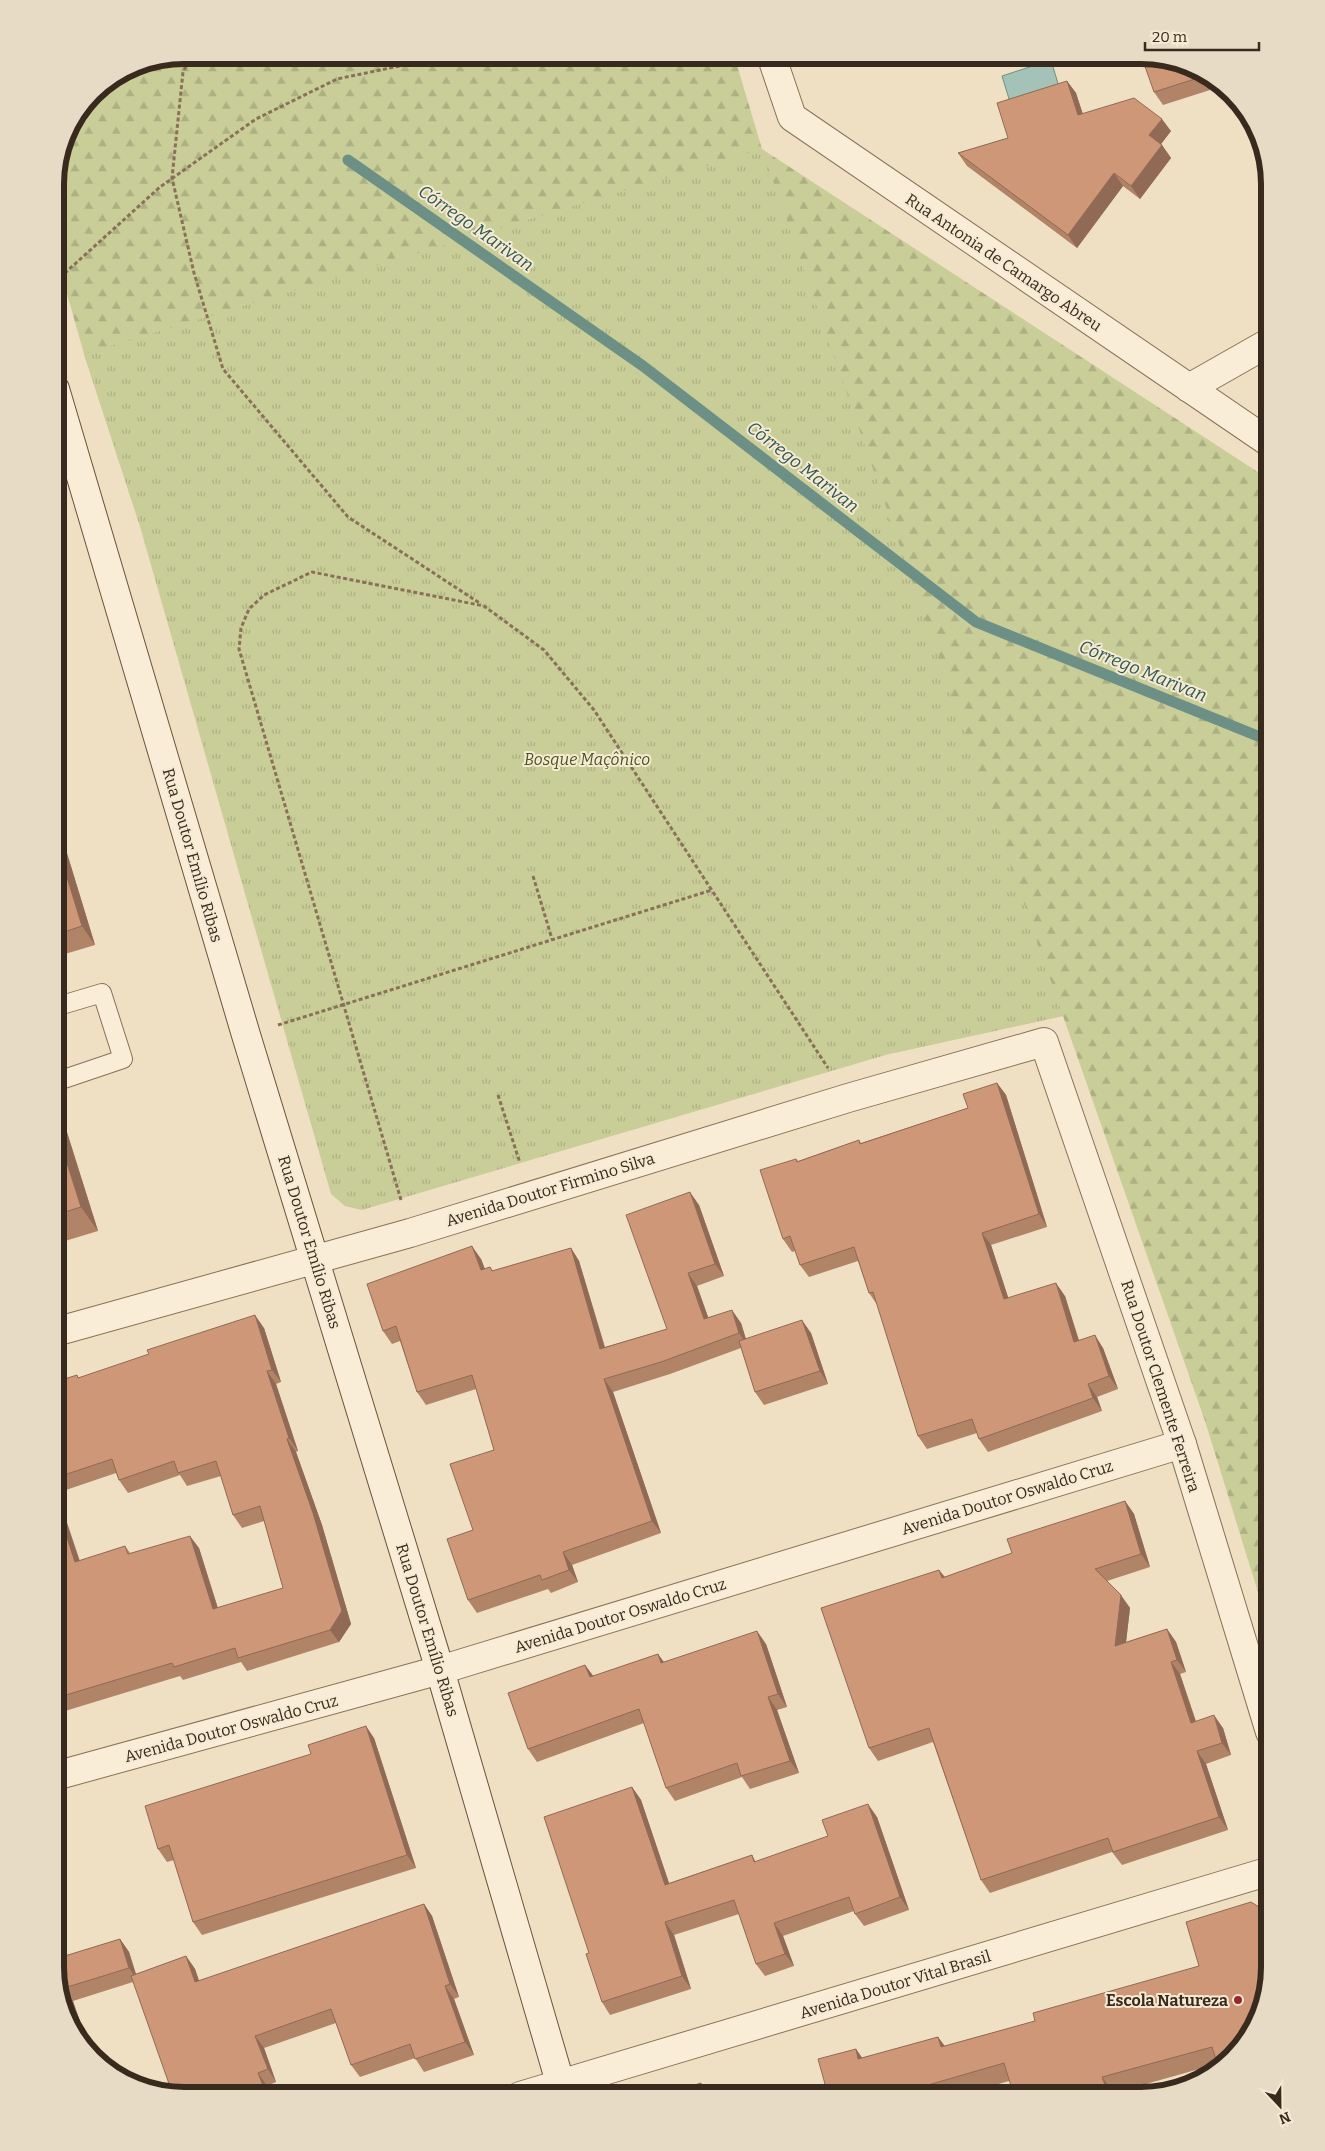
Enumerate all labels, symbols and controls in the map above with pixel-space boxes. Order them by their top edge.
scale bar [1145,20,1259,52]
text: 20 m [1152,28,1188,46]
water label: Córrego Marivan [414,180,538,276]
street label: Rua Antonia de Camargo Abreu [902,190,1105,335]
water label: Córrego Marivan [743,416,863,518]
water label: Córrego Marivan [1076,635,1210,707]
park label: Bosque Maçônico [524,750,650,769]
street label: Rua Doutor Emílio Ribas [159,766,226,944]
street label: Avenida Doutor Firmino Silva [444,1149,657,1230]
street label: Rua Doutor Emílio Ribas [274,1153,345,1331]
street label: Rua Doutor Clemente Ferreira [1117,1278,1204,1495]
street label: Avenida Doutor Oswaldo Cruz [899,1456,1116,1539]
street label: Rua Doutor Emílio Ribas [392,1541,463,1719]
street label: Avenida Doutor Oswaldo Cruz [512,1574,729,1657]
street label: Avenida Doutor Oswaldo Cruz [122,1691,340,1766]
street label: Avenida Doutor Vital Brasil [797,1946,993,2023]
place label: Escola Natureza [1106,1991,1228,2010]
marker: Escola Natureza [1232,1994,1244,2006]
north arrow [1255,2081,1305,2131]
text: N [1276,2108,1293,2128]

